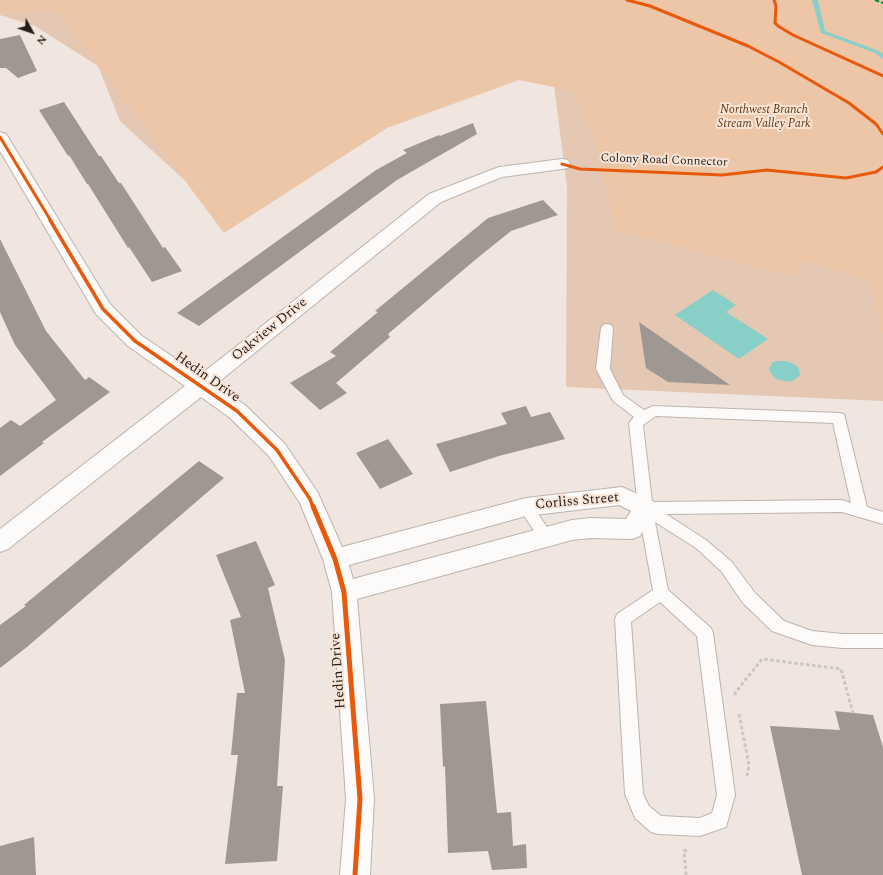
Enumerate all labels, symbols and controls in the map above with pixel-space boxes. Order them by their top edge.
north arrow [12,12,52,52]
text: N [32,31,51,49]
park label: Northwest Branch Stream Valley Park [717,104,811,132]
street label: Colony Road Connector [600,152,728,170]
street label: Oakview Drive [229,294,311,366]
street label: Hedin Drive [171,349,243,407]
street label: Corliss Street [534,490,620,514]
street label: Hedin Drive [328,632,350,710]

